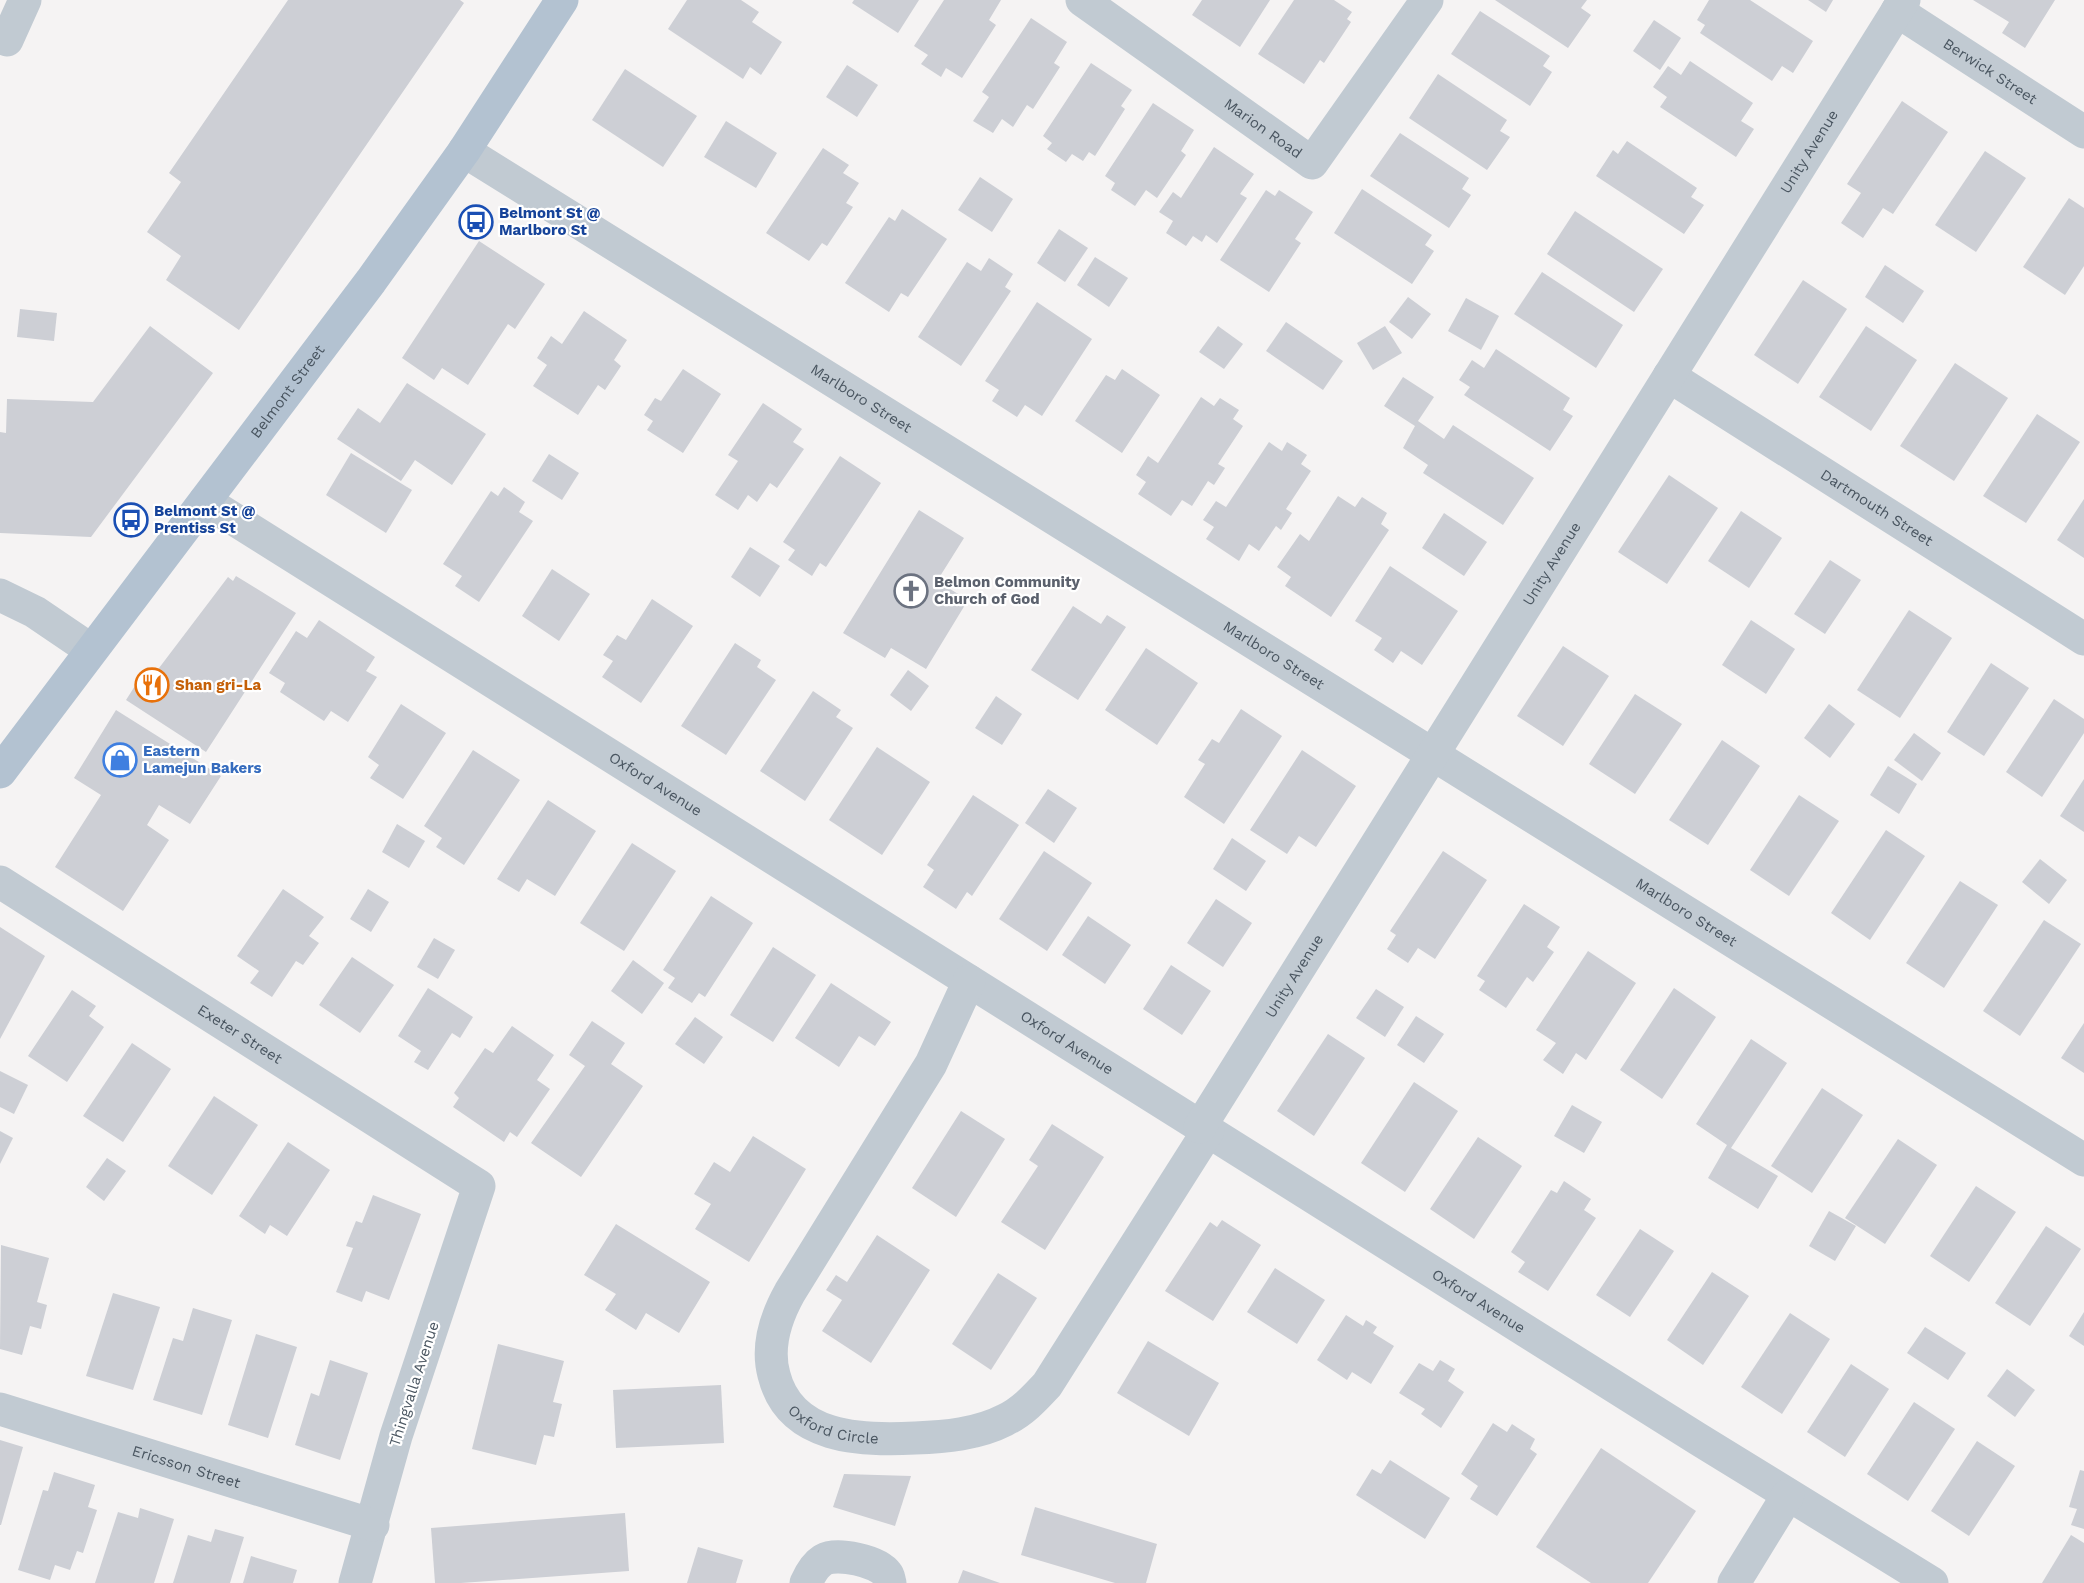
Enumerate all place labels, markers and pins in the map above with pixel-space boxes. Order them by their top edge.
bus stop icon: Belmont St @ Marlboro St [458,204,494,240]
place label: Belmont St @ Marlboro St [499,204,601,239]
bus stop icon: Belmont St @ Prentiss St [113,502,149,538]
place label: Belmont St @ Prentiss St [154,502,256,537]
church icon: Belmon Community Church of God [893,573,929,609]
place label: Belmon Community Church of God [934,573,1080,608]
restaurant icon: Shan gri-La [134,667,170,703]
place label: Shan gri-La [175,676,261,694]
shop icon: Eastern Lamejun Bakers [102,742,138,778]
place label: Eastern Lamejun Bakers [143,742,262,777]

